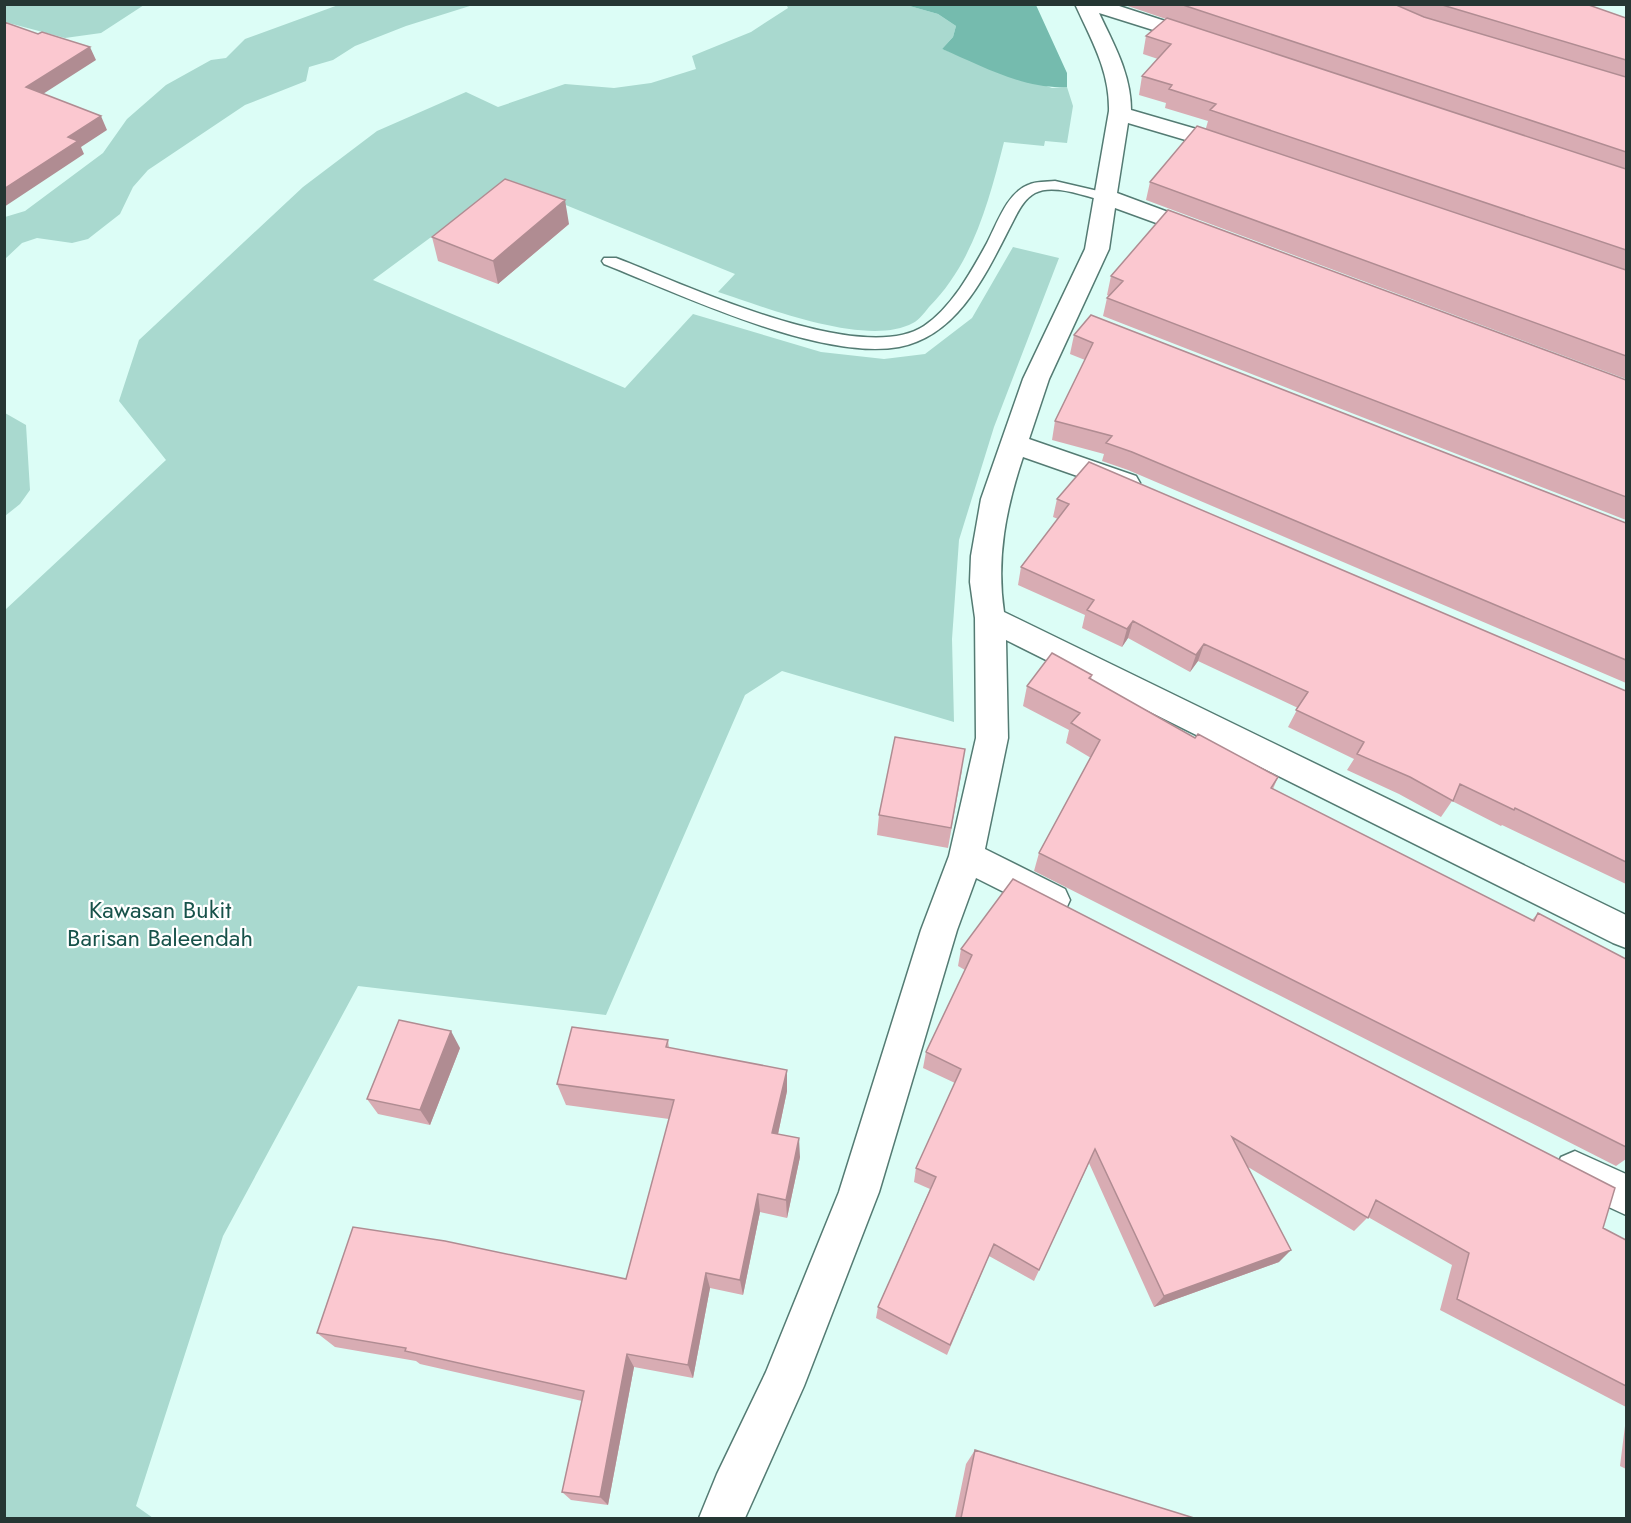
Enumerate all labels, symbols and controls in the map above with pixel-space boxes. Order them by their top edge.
park label: Kawasan Bukit Barisan Baleendah [67,892,253,955]

